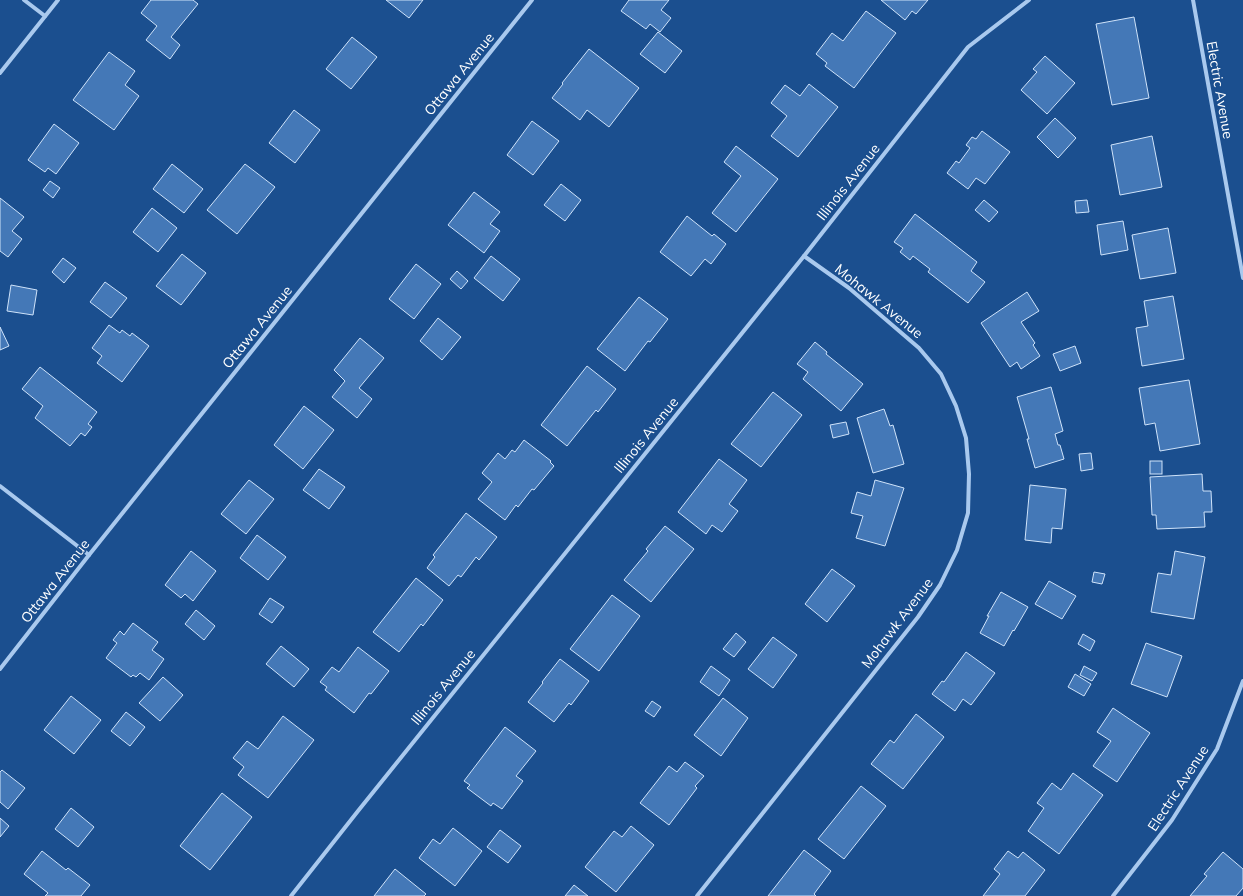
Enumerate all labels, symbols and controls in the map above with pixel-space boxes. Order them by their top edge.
street label: Ottawa Avenue [420,29,498,119]
street label: Electric Avenue [1203,40,1237,140]
street label: Illinois Avenue [812,140,884,224]
street label: Mohawk Avenue [831,260,927,342]
street label: Ottawa Avenue [218,282,296,372]
street label: Illinois Avenue [610,393,682,477]
street label: Ottawa Avenue [17,535,93,627]
street label: Mohawk Avenue [857,574,937,672]
street label: Illinois Avenue [407,645,479,729]
street label: Electric Avenue [1144,742,1212,834]

